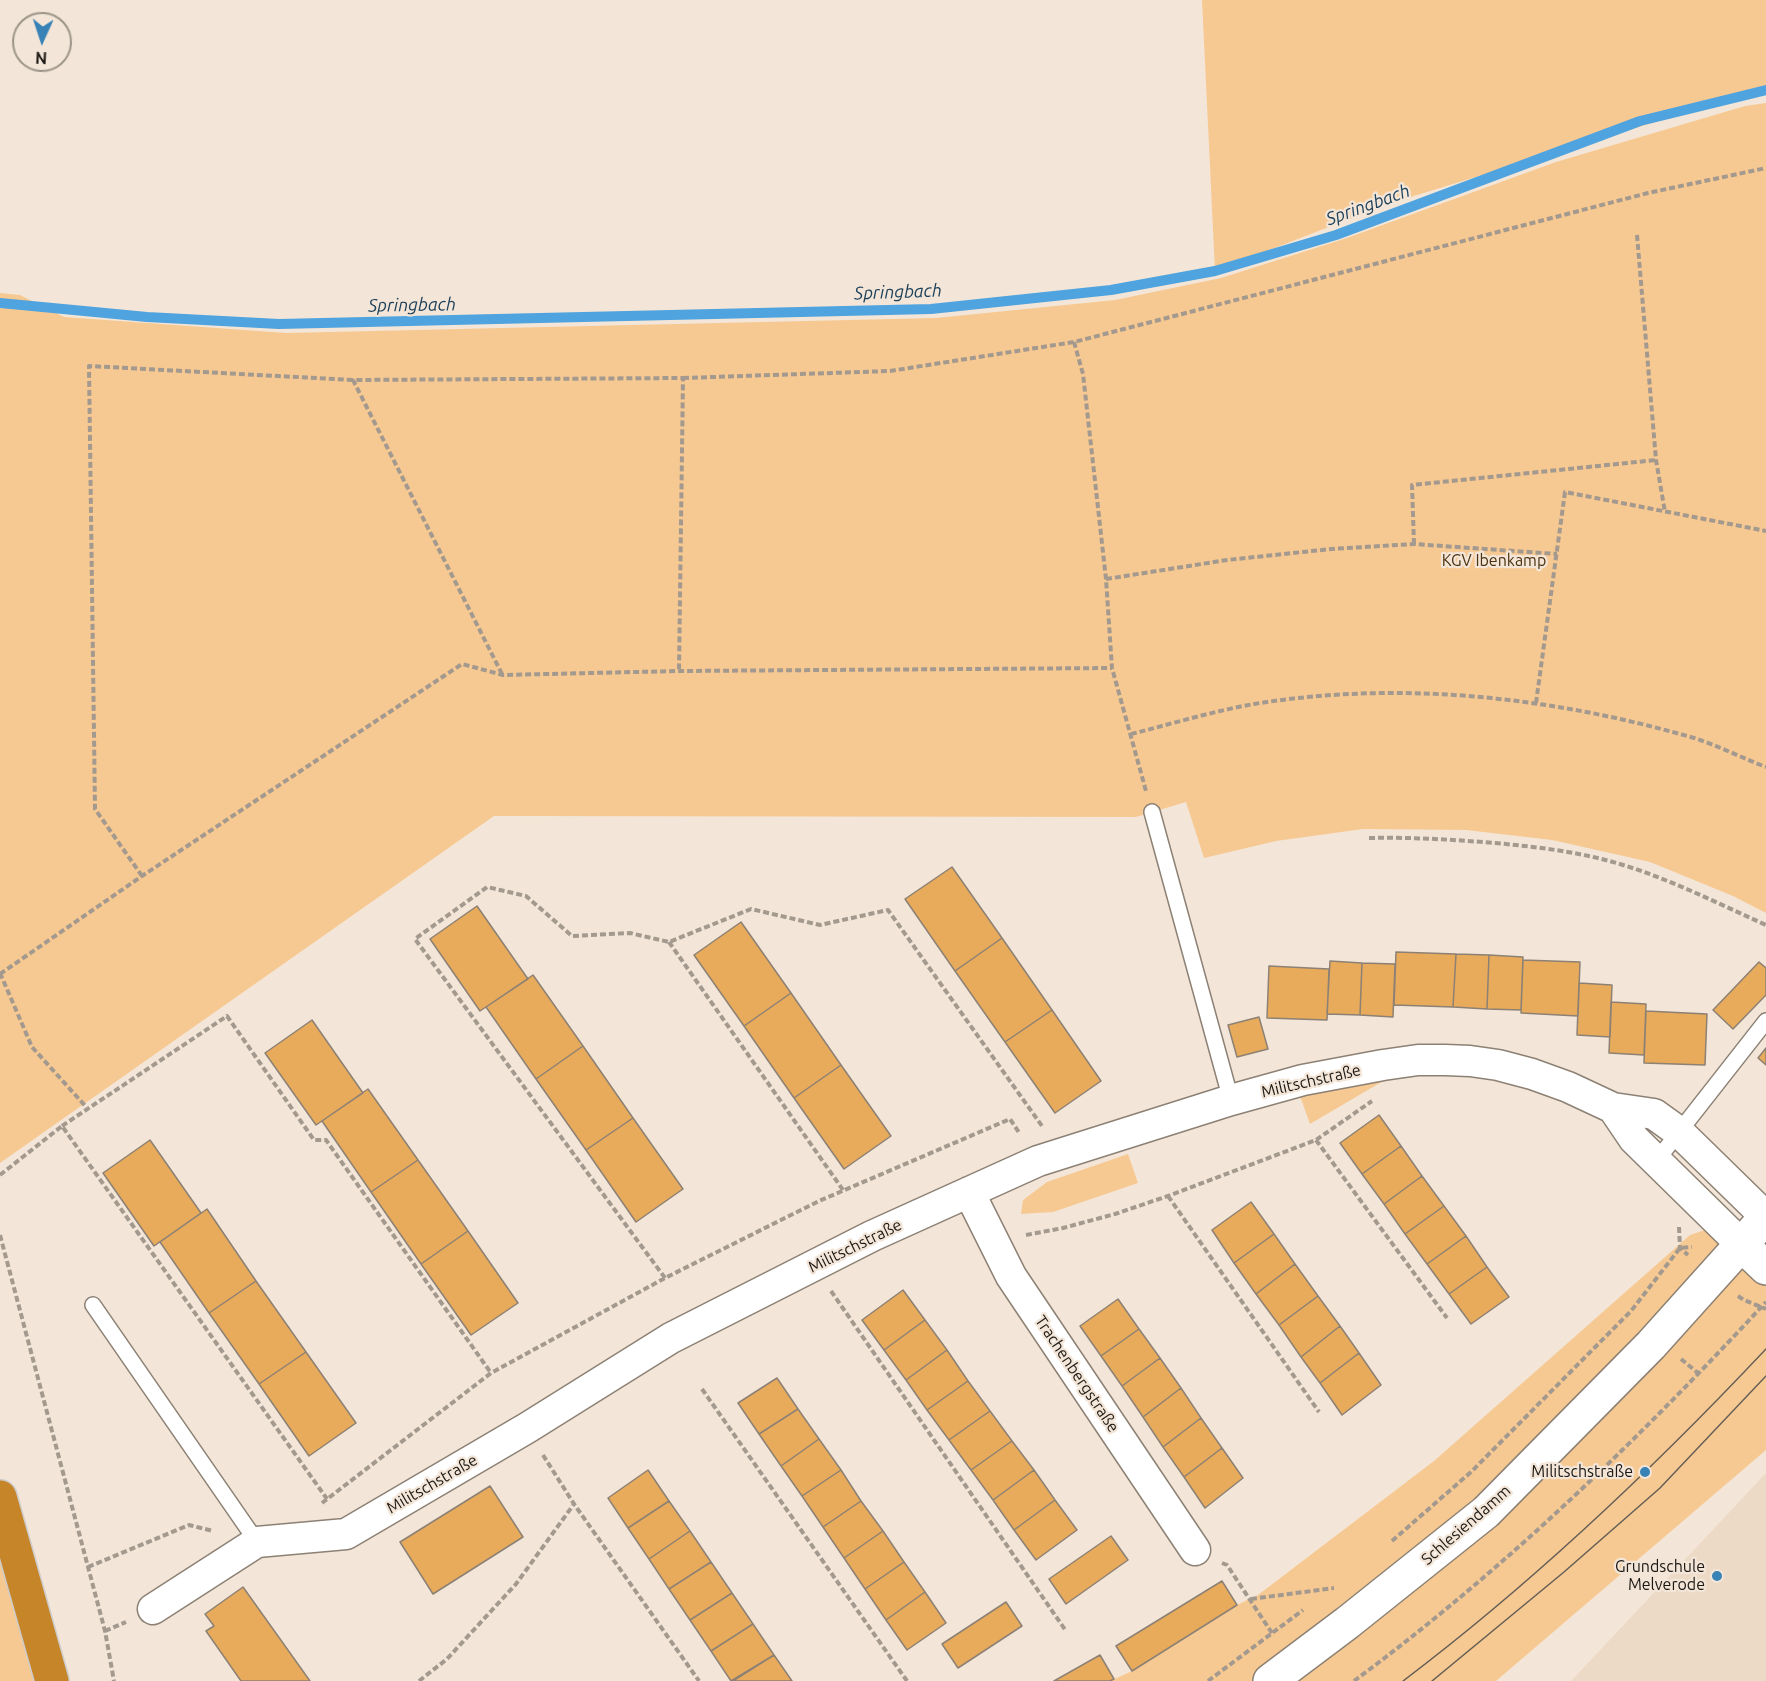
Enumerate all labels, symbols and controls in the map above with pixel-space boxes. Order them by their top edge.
north arrow [12,12,72,72]
text: N [35,49,48,67]
water label: Springbach [1323,180,1413,230]
water label: Springbach [854,280,942,304]
water label: Springbach [368,293,456,317]
park label: KGV Ibenkamp [1442,551,1546,571]
street label: Militschstraße [1259,1060,1363,1102]
street label: Militschstraße [805,1215,905,1277]
street label: Trachenbergstraße [1031,1312,1123,1436]
street label: Militschstraße [383,1450,481,1518]
place label: Militschstraße [1531,1462,1633,1482]
marker: Militschstraße [1638,1465,1652,1479]
street label: Schlesiendamm [1417,1481,1515,1569]
place label: Grundschule Melverode [1615,1557,1705,1595]
marker: Grundschule Melverode [1710,1569,1724,1583]

